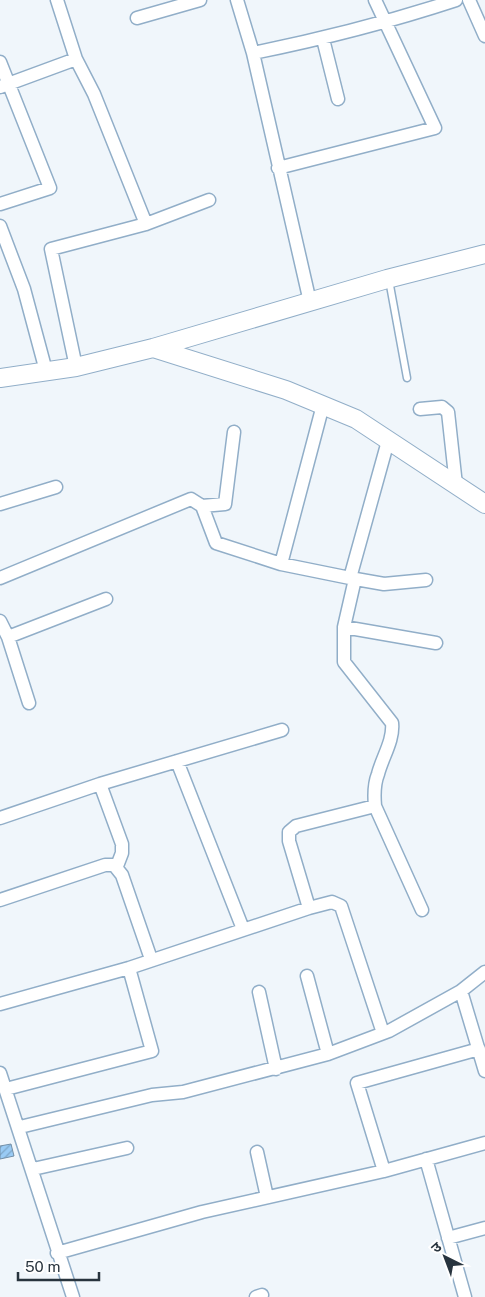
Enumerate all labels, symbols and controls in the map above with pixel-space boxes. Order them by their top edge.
north arrow [420,1232,470,1282]
text: उ [428,1238,445,1256]
scale bar [18,1250,99,1282]
text: 50 m [25,1258,60,1275]

